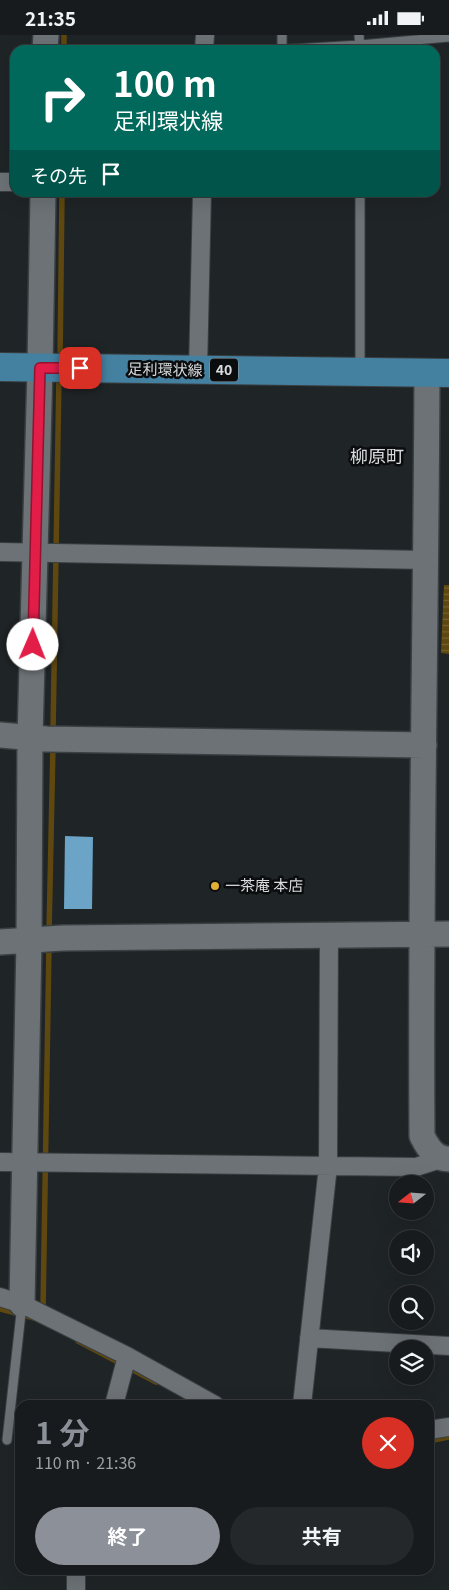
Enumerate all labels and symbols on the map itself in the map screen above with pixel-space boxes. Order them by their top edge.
pin [59,347,101,389]
street label: 足利環状線 [127,357,203,380]
road number: 40 [210,359,238,381]
district label: 柳原町 [350,442,404,468]
position arrow [6,618,58,670]
place label: 一茶庵 本店 [225,874,303,895]
marker: 一茶庵 本店 [209,880,221,892]
north arrow [389,1175,434,1220]

